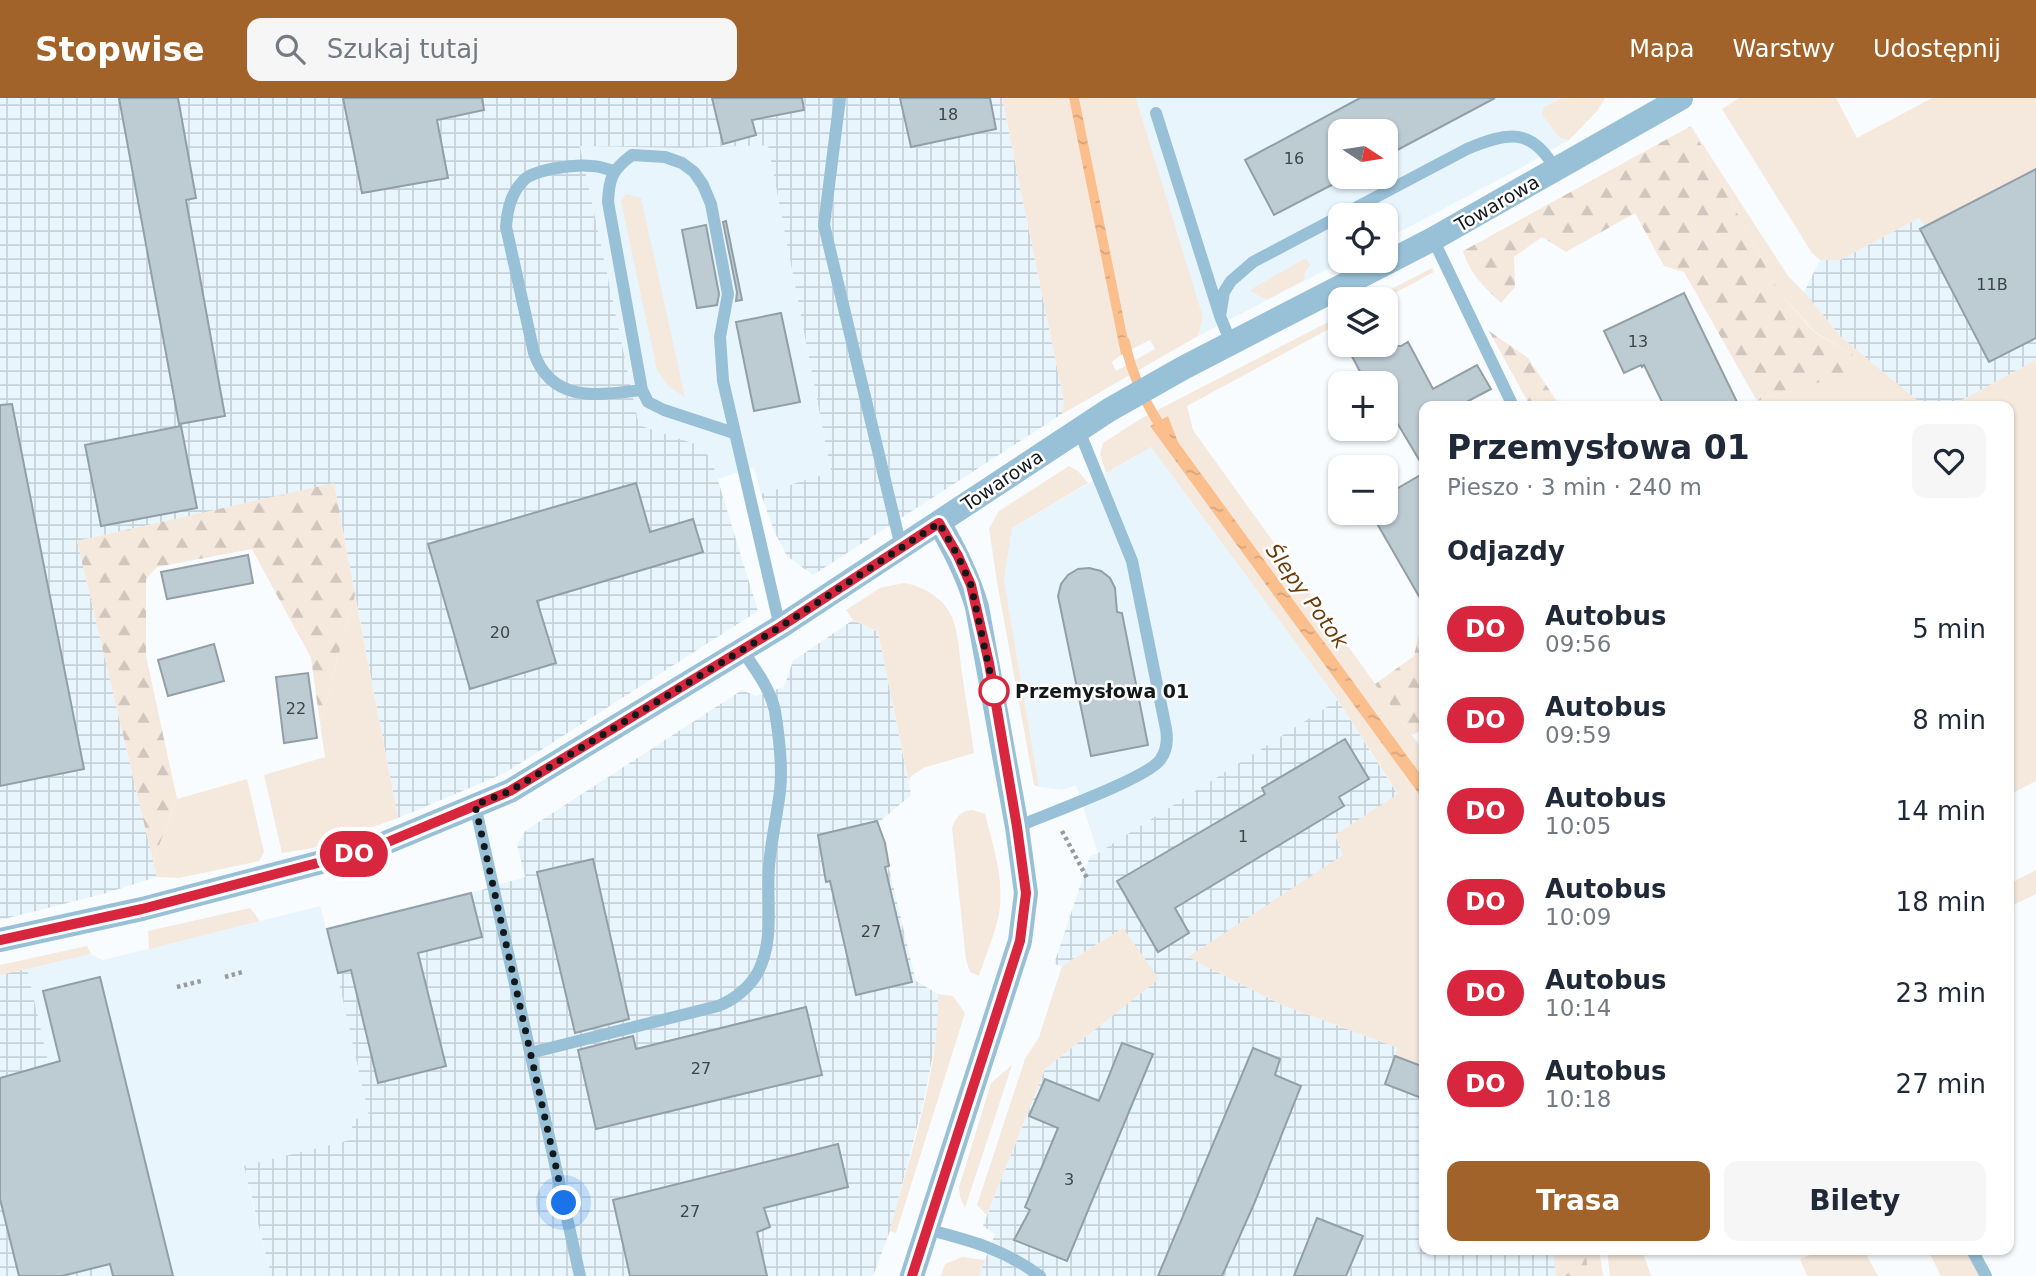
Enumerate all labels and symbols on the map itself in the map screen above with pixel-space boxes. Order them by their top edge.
house number: 18 [938,105,958,124]
north arrow [1328,119,1398,189]
house number: 16 [1284,149,1304,168]
street label: Towarowa [1450,170,1543,236]
house number: 11B [1976,275,2008,294]
house number: 13 [1628,332,1648,351]
street label: Towarowa [956,445,1047,516]
water label: Ślepy Potok [1261,538,1354,654]
house number: 20 [490,623,510,642]
marker: Przemysłowa 01 [979,676,1009,706]
place label: Przemysłowa 01 [1015,680,1189,702]
house number: 22 [286,699,306,718]
house number: 1 [1238,827,1248,846]
line badge: DO [322,831,386,877]
house number: 27 [861,922,881,941]
house number: 27 [691,1059,711,1078]
house number: 3 [1064,1170,1074,1189]
your location [546,1185,581,1220]
house number: 27 [680,1202,700,1221]

